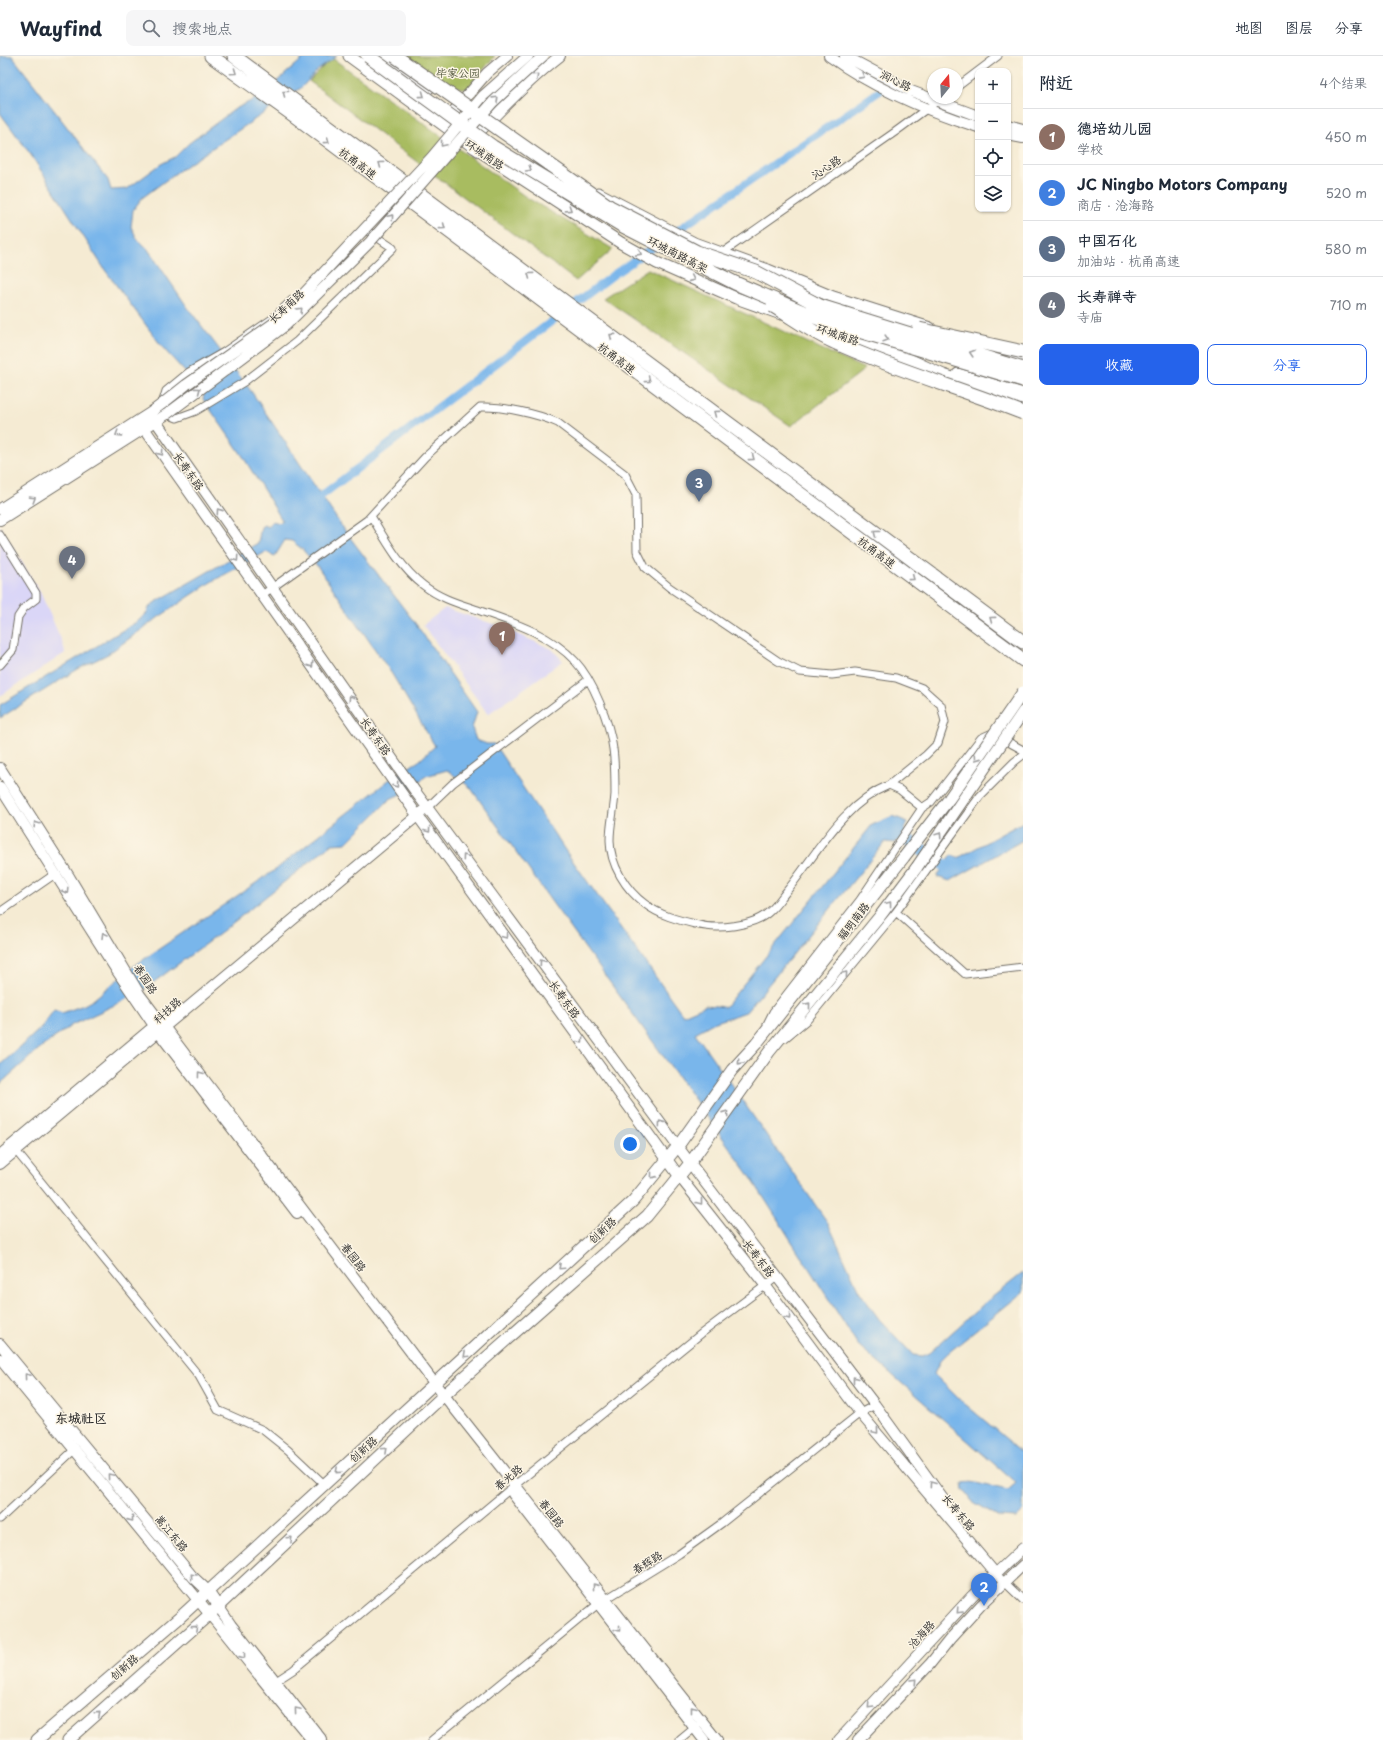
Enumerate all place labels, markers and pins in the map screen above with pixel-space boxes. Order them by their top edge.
pin: 3 [686,469,712,502]
pin: 4 [59,546,85,579]
pin: 1 [489,622,515,655]
pin: 2 [971,1573,997,1606]

